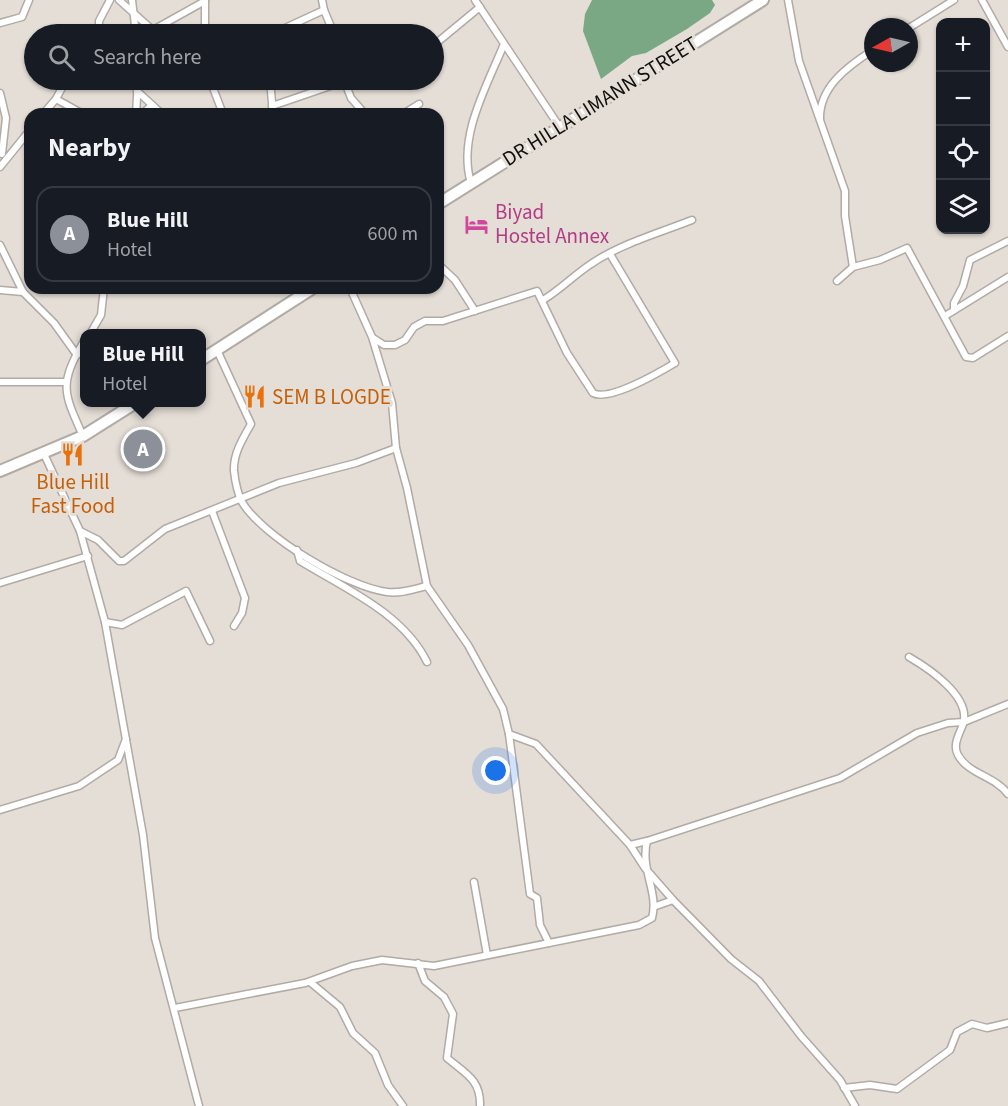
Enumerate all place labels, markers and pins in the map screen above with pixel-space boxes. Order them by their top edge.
place label: Biyad Hostel Annex [495,197,610,251]
hotel icon: Biyad Hostel Annex [464,211,490,237]
place label: SEM B LOGDE [272,382,391,412]
restaurant icon: SEM B LOGDE [241,384,267,410]
pin: A [124,426,162,472]
restaurant icon: Blue Hill Fast Food [60,441,86,467]
place label: Blue Hill Fast Food [31,467,115,521]

